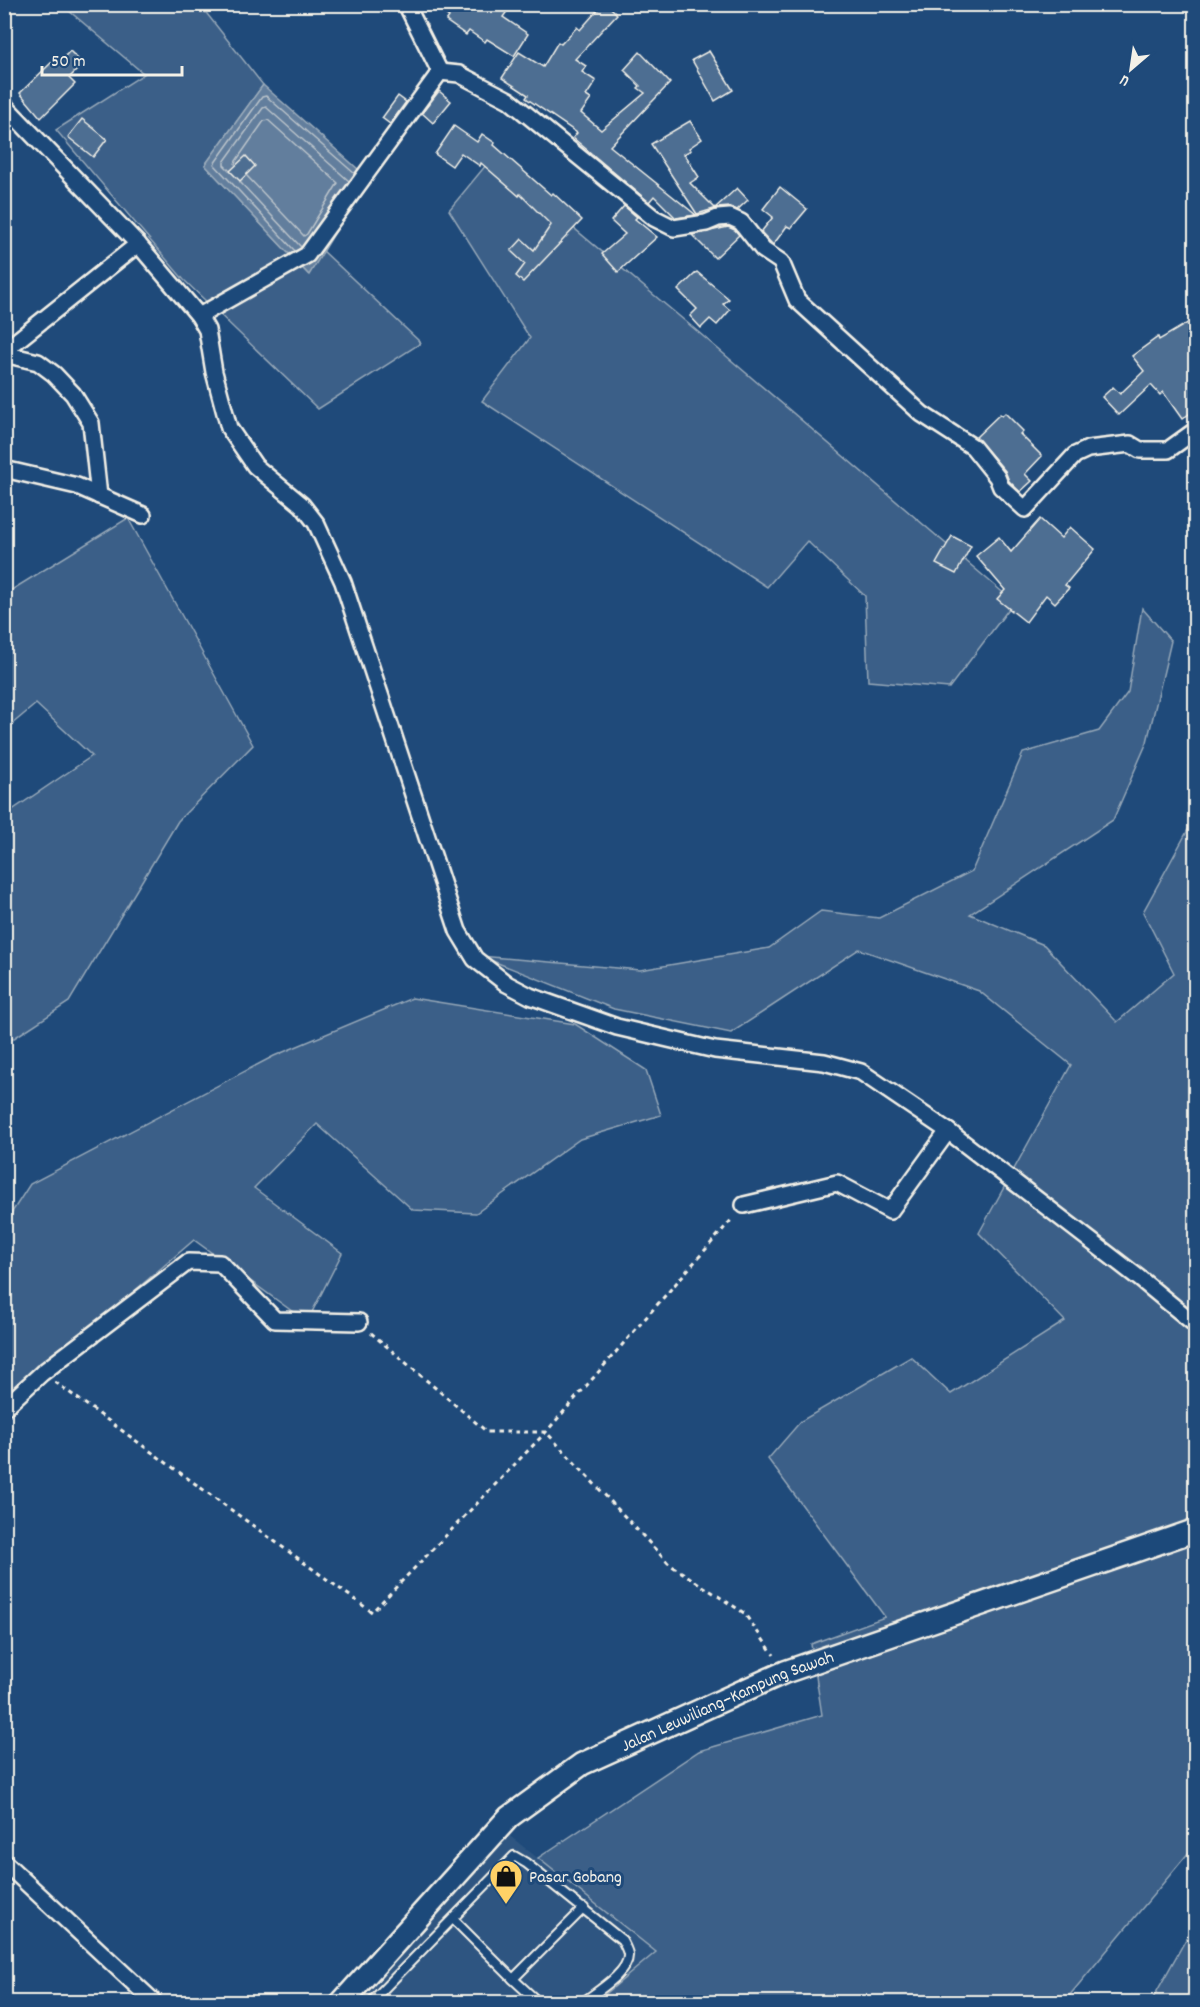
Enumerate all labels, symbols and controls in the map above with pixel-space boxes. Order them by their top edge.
scale bar [42,39,182,77]
north arrow [1101,39,1161,99]
text: 50 m [51,50,86,75]
text: U [1116,68,1134,92]
street label: Jalan Leuwiliang–Kampung Sawah [618,1646,838,1760]
shop icon: Pasar Gobang [488,1858,524,1905]
place label: Pasar Gobang [529,1866,622,1891]

